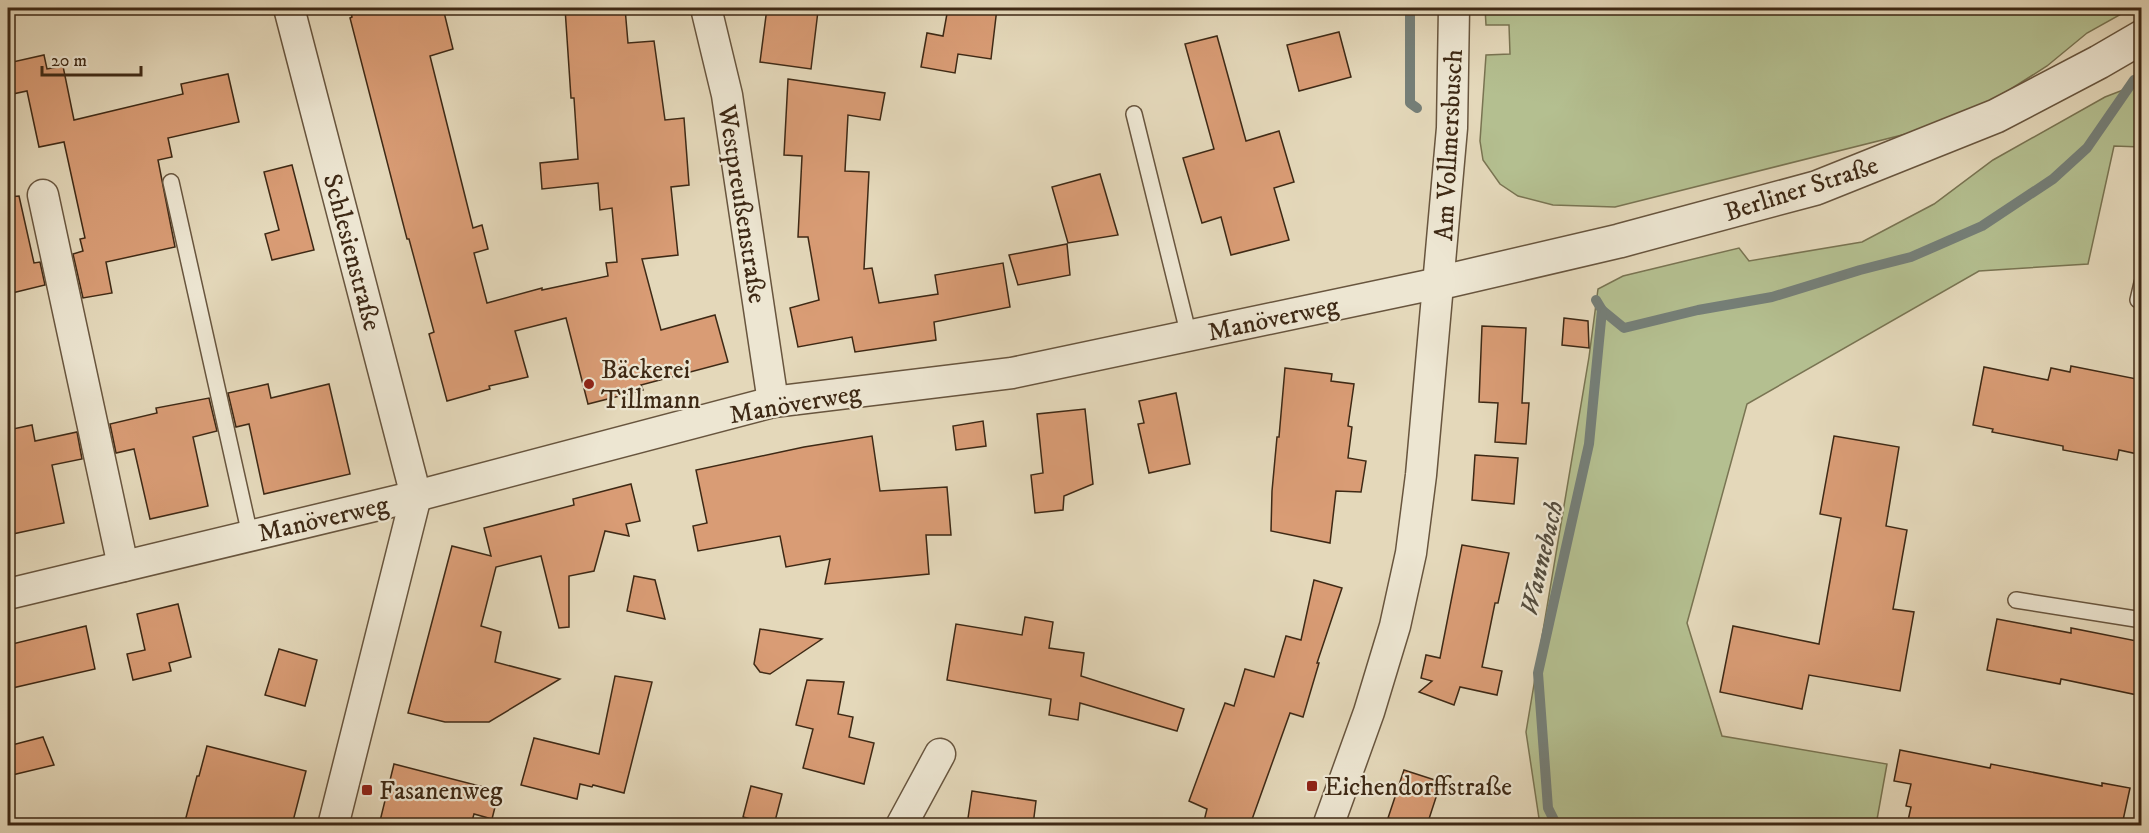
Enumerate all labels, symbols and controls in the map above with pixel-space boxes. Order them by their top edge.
scale bar [42,39,141,77]
street label: Am Vollmersbusch [1428,48,1471,242]
text: 20 m [51,50,87,72]
street label: Westpreußenstraße [709,102,774,306]
street label: Berliner Straße [1720,149,1883,230]
street label: Schlesienstraße [315,170,388,334]
street label: Manöverweg [1205,289,1342,349]
place label: Bäckerei Tillmann [601,354,701,417]
marker: Bäckerei Tillmann [582,377,596,391]
street label: Manöverweg [727,377,864,432]
street label: Manöverweg [255,488,392,551]
water label: Wannebach [1512,498,1572,619]
place label: Eichendorffstraße [1324,771,1512,804]
place label: Fasanenweg [379,775,503,808]
marker: Eichendorffstraße [1305,779,1319,793]
marker: Fasanenweg [360,783,374,797]

